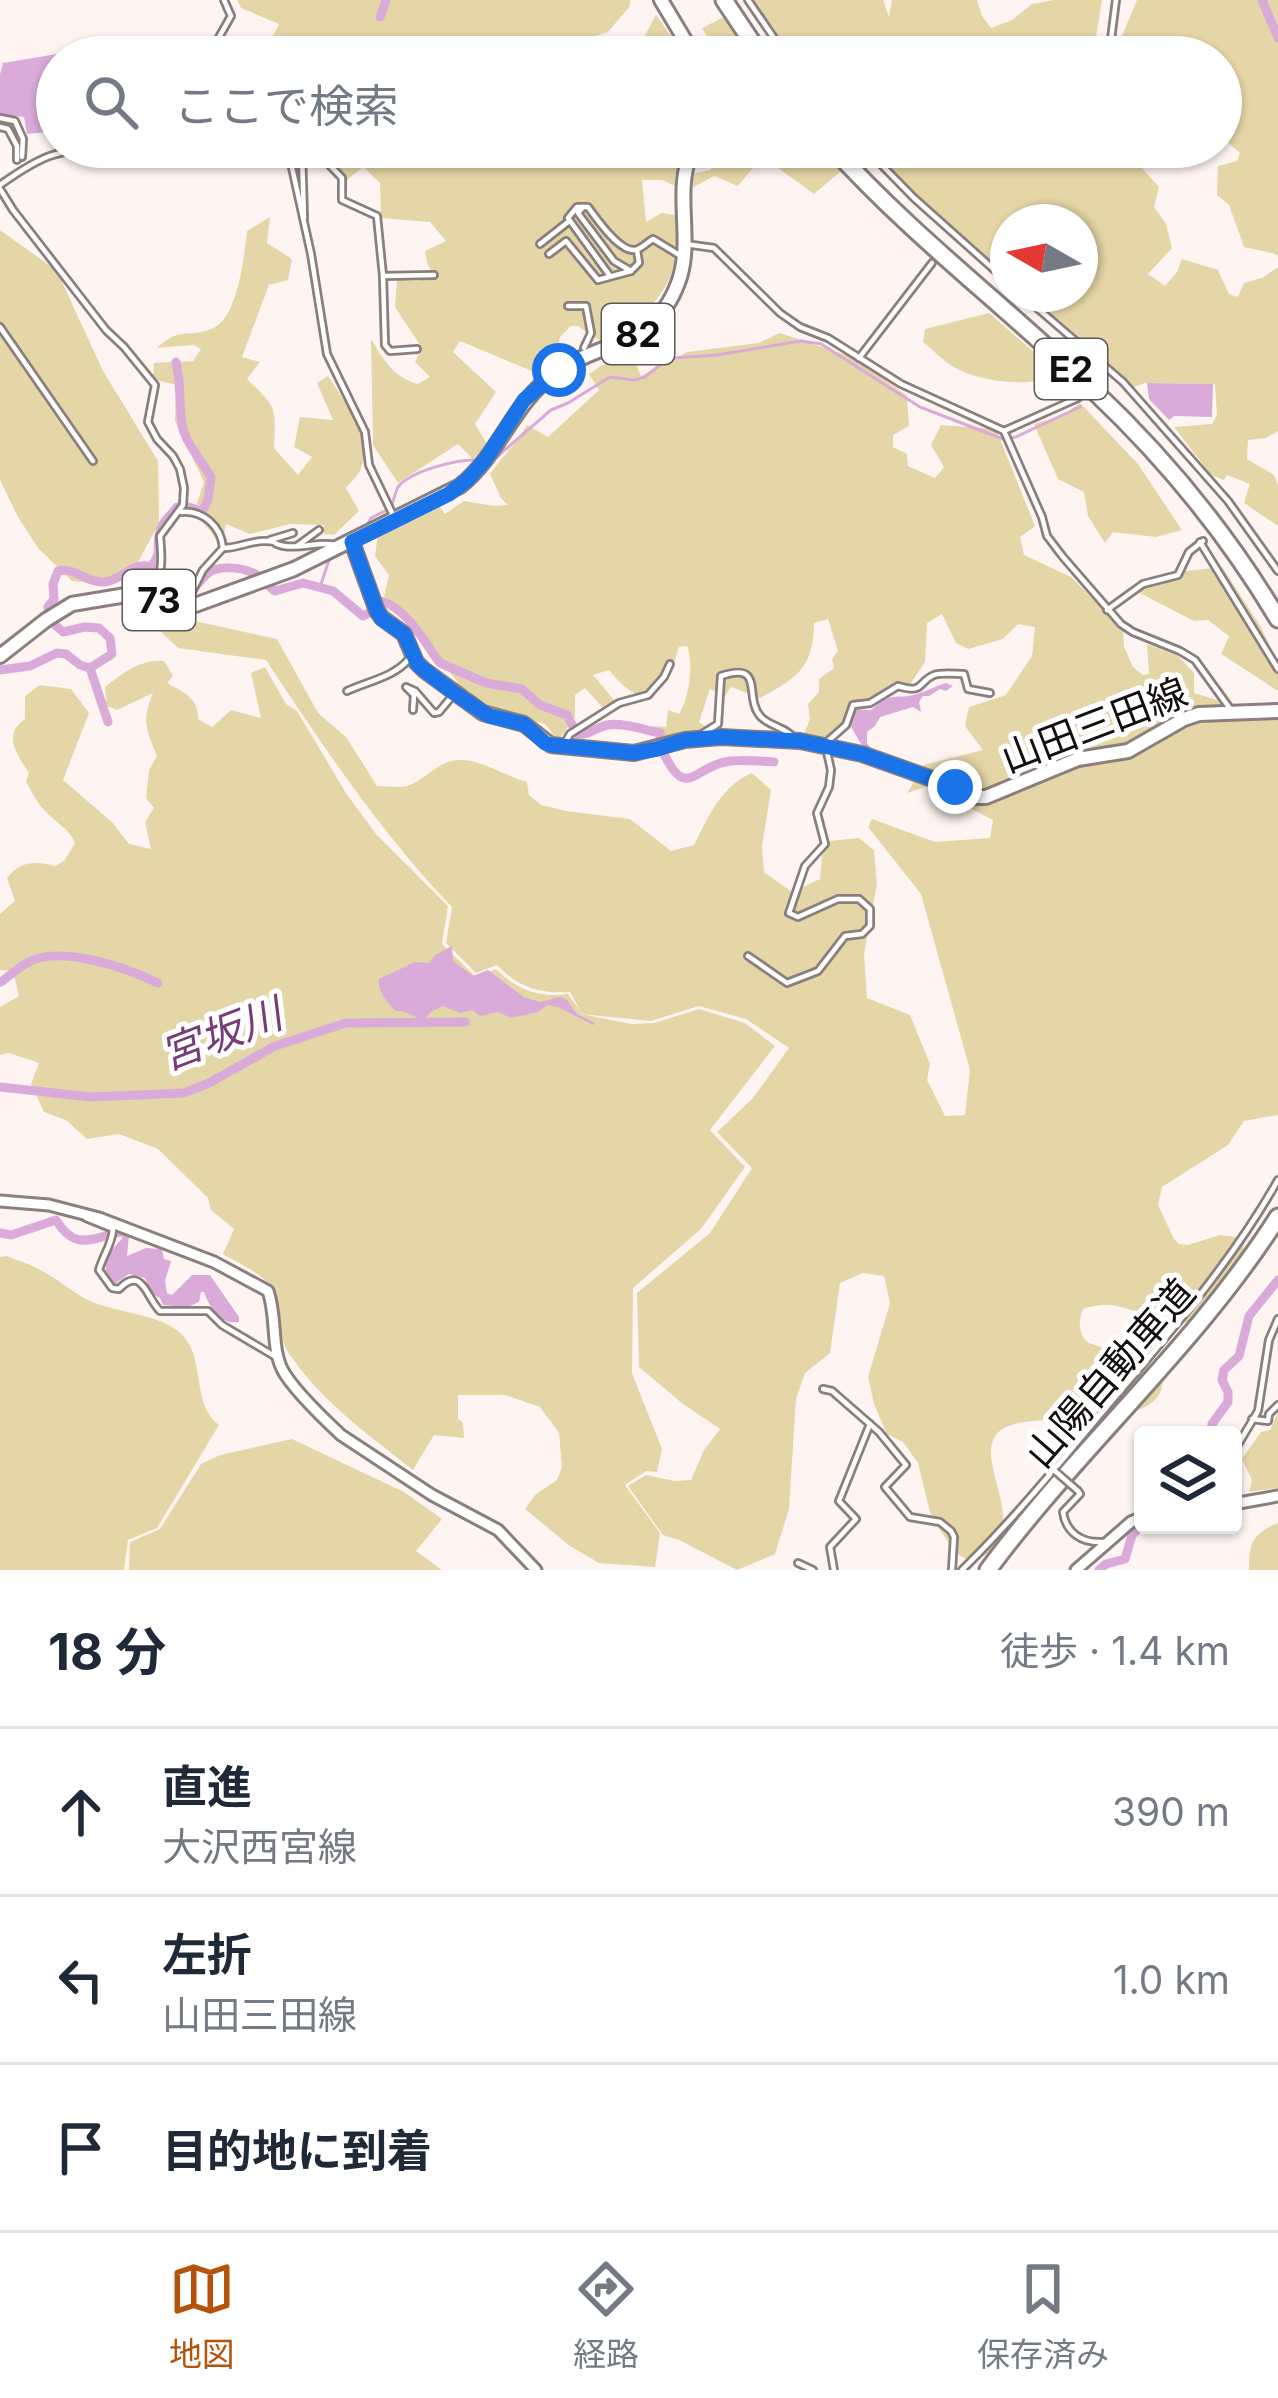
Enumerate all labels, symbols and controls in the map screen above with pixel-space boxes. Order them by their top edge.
search box [36,36,1242,168]
icon: search [78,69,144,135]
text: ここで検索 [174,78,399,133]
north arrow [990,204,1098,312]
road number: 82 [602,304,674,364]
road number: E2 [1035,339,1107,399]
route start [532,343,586,397]
road number: 73 [123,570,195,630]
street label: 山田三田線 [994,668,1193,781]
route end [928,760,982,814]
water label: 宮坂川 [153,986,293,1080]
street label: 山陽自動車道 [1015,1269,1204,1476]
map controls [1134,1426,1242,1534]
button: layers [1134,1426,1242,1534]
text: 18 分 [48,1621,166,1682]
text: 徒歩 · 1.4 km [1000,1627,1230,1674]
text: 直進 [162,1759,252,1814]
icon: ahead [48,1779,114,1845]
text: 390 m [1112,1788,1230,1835]
text: 大沢西宮線 [162,1823,357,1870]
text: 左折 [162,1927,252,1982]
icon: left [48,1947,114,2013]
text: 1.0 km [1113,1956,1230,2003]
text: 山田三田線 [162,1991,357,2038]
icon: arrive [48,2115,114,2181]
text: 目的地に到着 [162,2123,432,2178]
tab: 地図 [169,2256,235,2376]
tab: 経路 [573,2256,639,2376]
tab: 保存済み [977,2256,1109,2376]

